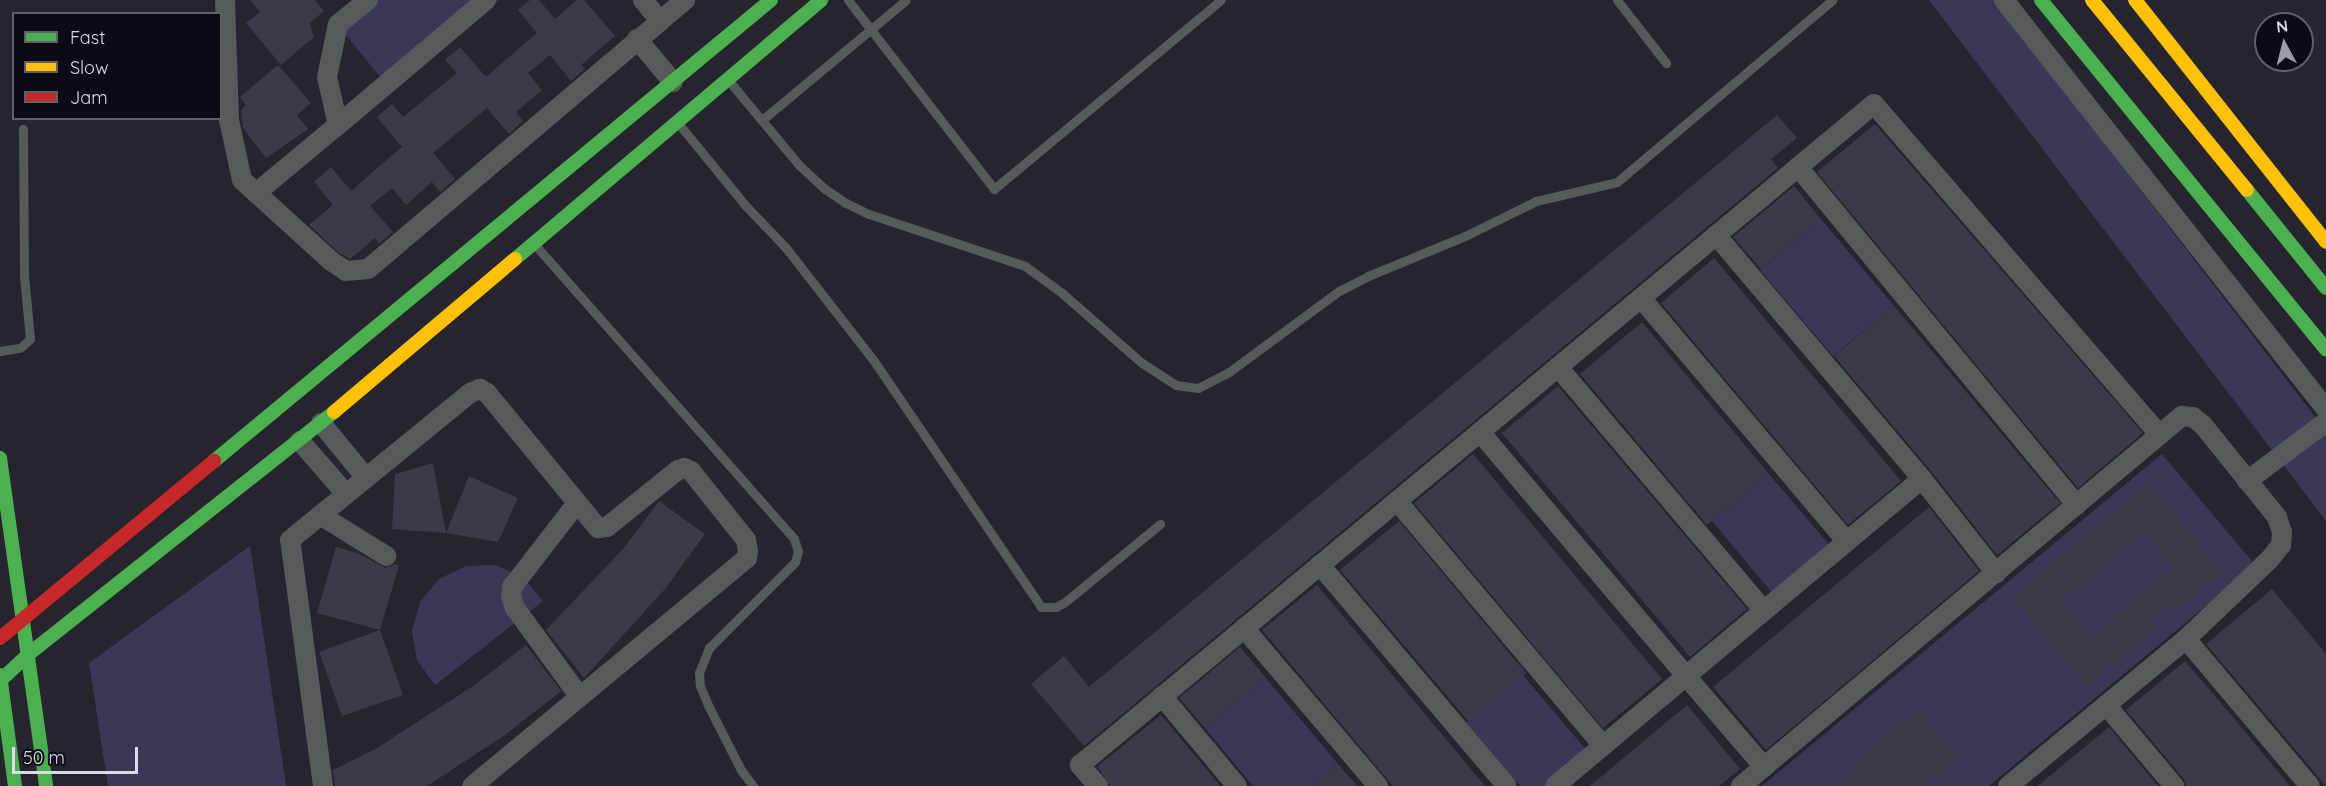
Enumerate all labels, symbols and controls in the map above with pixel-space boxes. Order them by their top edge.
legend [12,12,222,120]
north arrow [2254,12,2314,72]
text: N [2275,15,2289,37]
text: Fast [70,26,105,49]
text: Slow [70,56,108,79]
text: Jam [70,86,108,109]
scale bar [15,735,141,773]
text: 50 m [23,746,65,769]

